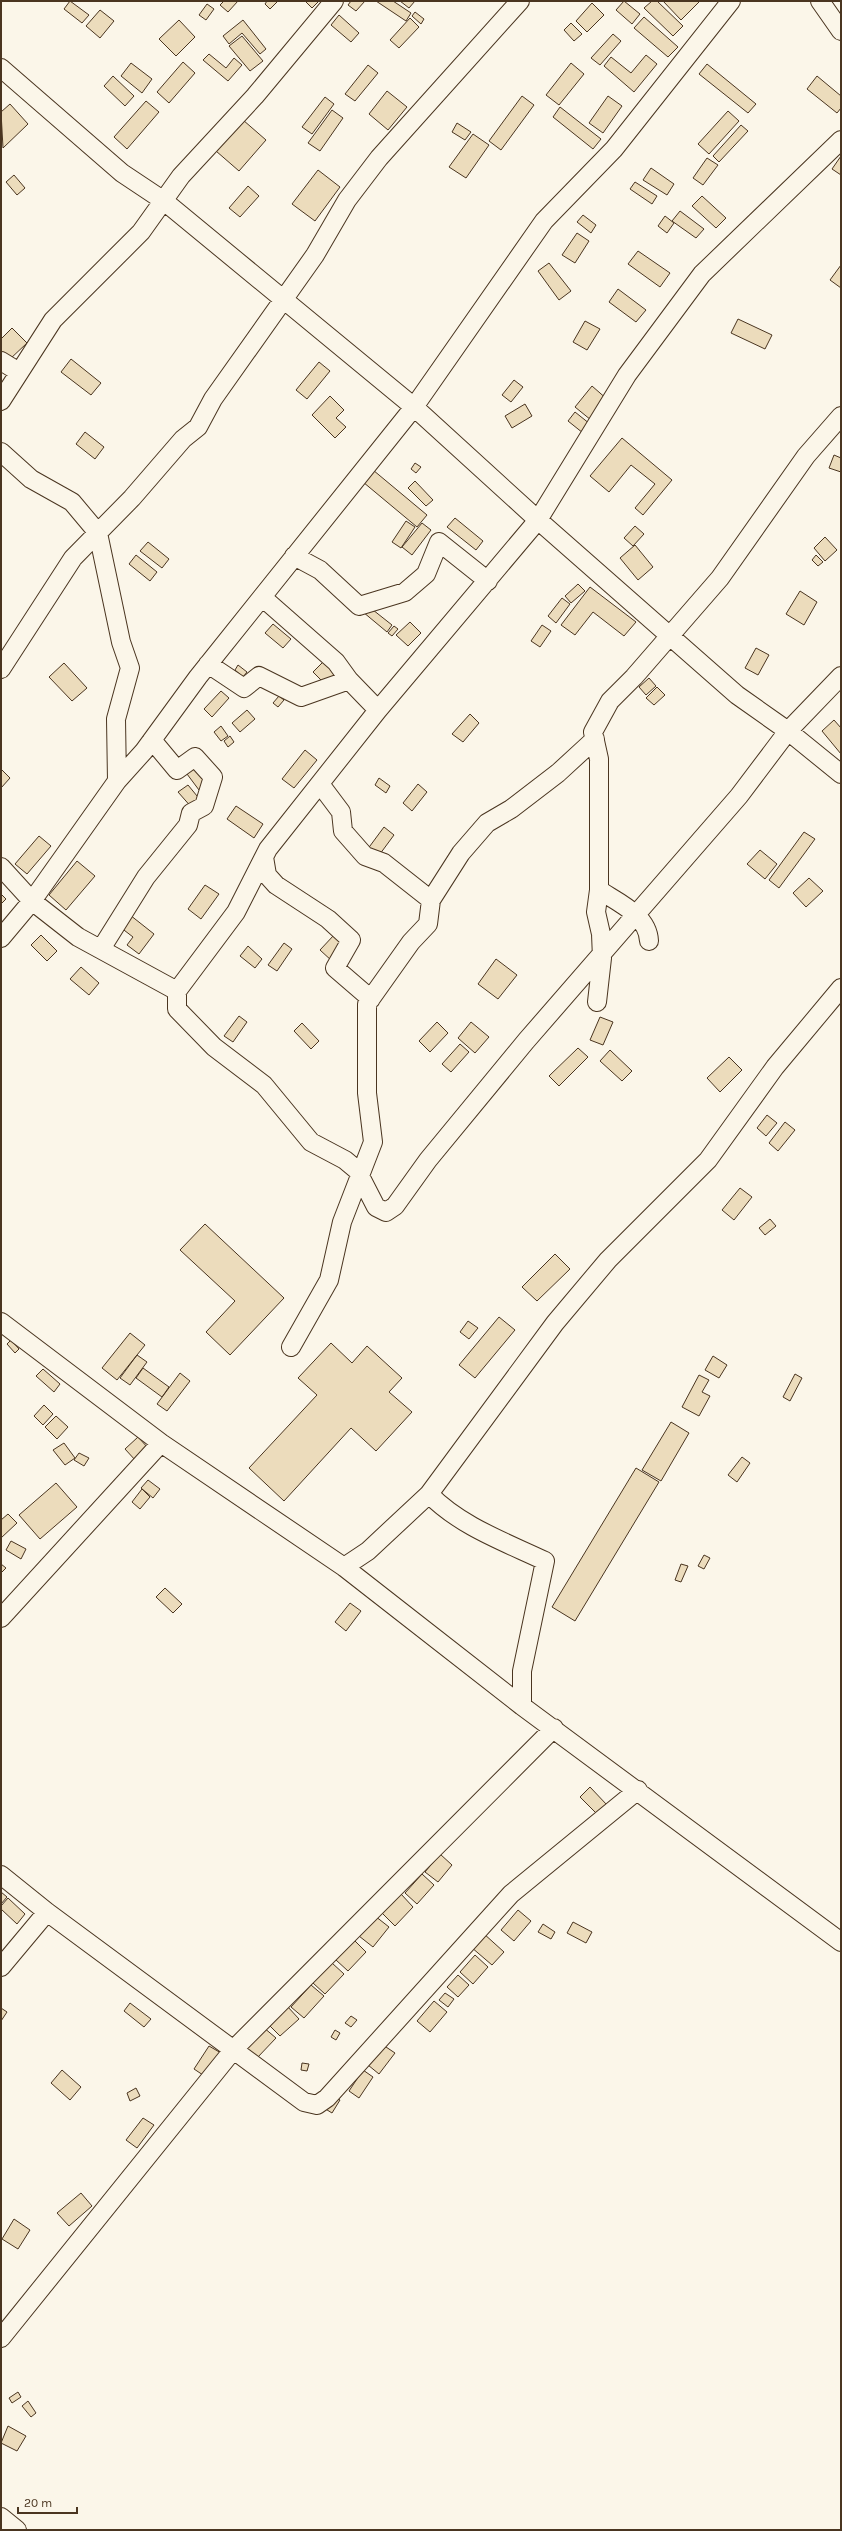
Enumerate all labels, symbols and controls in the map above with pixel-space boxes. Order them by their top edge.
scale bar [18,2489,77,2515]
text: 20 m [24,2496,52,2510]

